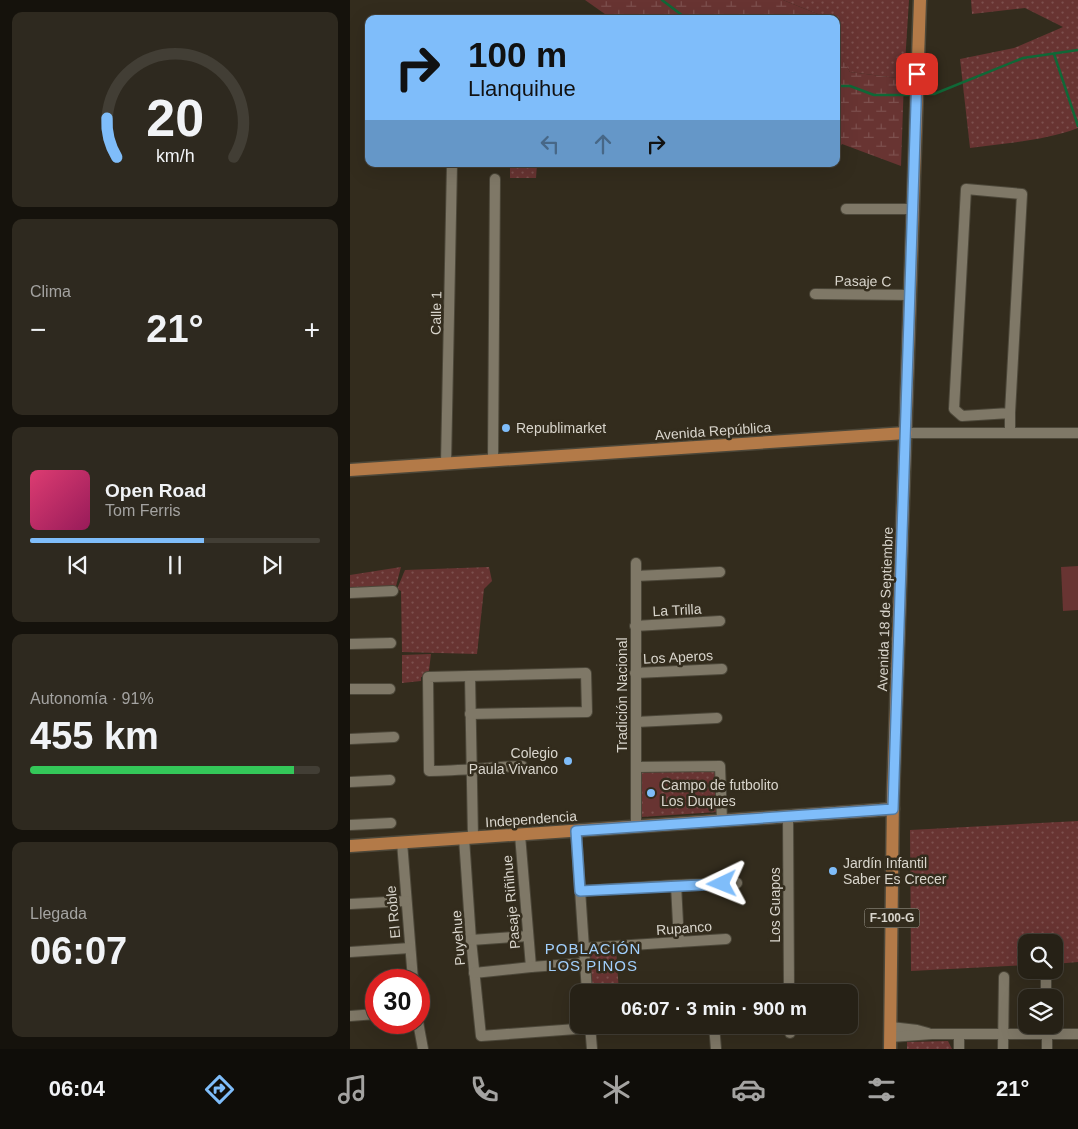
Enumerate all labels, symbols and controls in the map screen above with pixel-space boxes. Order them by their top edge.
icon: right [385,35,450,100]
text: 100 m [468,35,567,74]
pin [896,53,938,95]
icon: arrive [903,60,931,88]
text: Llanquihue [468,76,576,101]
text: 20 [146,89,204,147]
icon: left [536,130,564,158]
icon: ahead [589,130,617,158]
icon: right [642,130,670,158]
text: km/h [156,146,194,166]
street label: Pasaje C [834,273,892,289]
text: Clima [30,283,71,300]
street label: Calle 1 [428,291,444,335]
text: 21° [146,308,204,350]
text: − [30,314,46,345]
text: + [304,314,320,345]
street label: Avenida República [654,419,772,443]
place label: Republimarket [516,420,606,436]
marker: Republimarket [500,422,512,434]
text: Open Road [105,480,206,501]
text: Tom Ferris [105,502,181,519]
street label: Avenida 18 de Septiembre [874,526,896,692]
icon: previous [64,551,92,579]
icon: pause [161,551,189,579]
icon: next [258,551,286,579]
street label: La Trilla [652,601,702,619]
street label: Tradición Nacional [614,637,630,753]
street label: Los Aperos [643,647,713,667]
text: Autonomía · 91% [30,690,154,707]
text: 455 km [30,715,159,757]
place label: Colegio Paula Vivanco [469,745,558,777]
marker: Colegio Paula Vivanco [562,755,574,767]
place label: Campo de futbolito Los Duques [661,777,779,809]
marker: Campo de futbolito Los Duques [645,787,657,799]
street label: Independencia [485,808,578,830]
street label: Pasaje Riñihue [499,854,523,950]
place label: Jardín Infantil Saber Es Crecer [843,855,947,887]
position arrow [695,857,747,909]
marker: Jardín Infantil Saber Es Crecer [827,865,839,877]
street label: Los Guapos [767,867,783,943]
street label: El Roble [383,885,403,939]
text: Llegada [30,905,87,922]
road number: F-100-G [864,908,920,928]
street label: Puyehue [448,910,468,966]
street label: Rupanco [655,918,713,938]
text: 06:07 [30,930,127,972]
map controls [1018,934,1063,1034]
button: search [1018,934,1063,979]
district label: POBLACIÓN LOS PINOS [545,940,641,974]
speed limit sign: 30 [365,969,430,1034]
button: layers [1018,989,1063,1034]
text: 06:07 · 3 min · 900 m [621,998,807,1019]
icon: directions [202,1072,237,1107]
icon: music [335,1072,370,1107]
icon: phone [467,1072,502,1107]
icon: climate [599,1072,634,1107]
icon: car [731,1072,766,1107]
icon: filters [864,1072,899,1107]
text: 06:04 [49,1076,105,1101]
text: 21° [996,1076,1029,1101]

